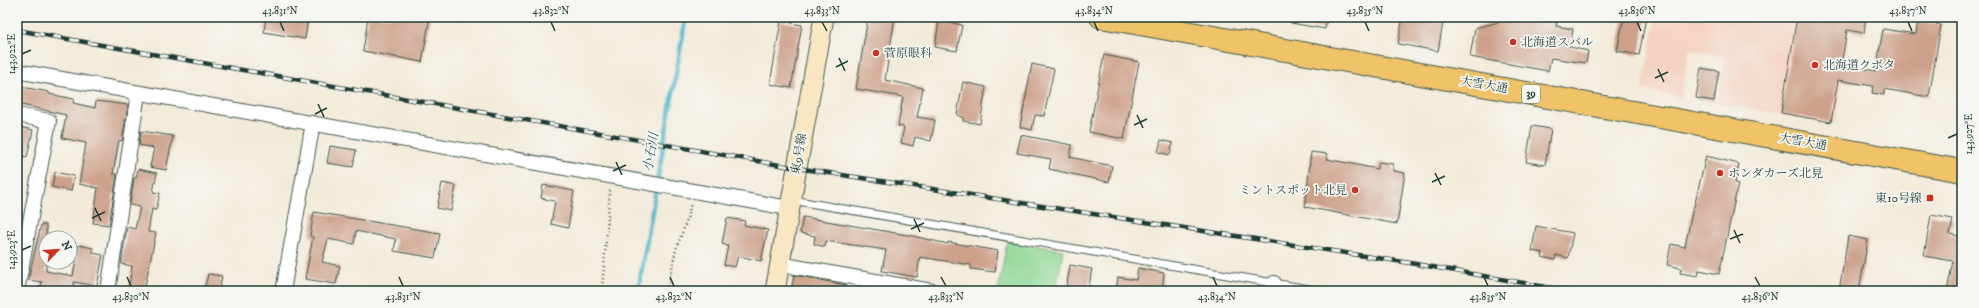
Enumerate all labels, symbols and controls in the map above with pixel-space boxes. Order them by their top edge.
text: 43.831°N [262,5,298,17]
text: 43.832°N [533,5,569,17]
text: 43.833°N [804,5,840,17]
text: 43.834°N [1075,5,1113,17]
text: 43.835°N [1347,5,1383,17]
text: 43.836°N [1618,5,1656,17]
text: 43.837°N [1889,5,1927,17]
text: 143.922°E [6,34,18,74]
place label: 北海道スバル [1521,35,1593,50]
marker: 北海道スバル [1508,37,1518,47]
place label: 菅原眼科 [884,46,932,61]
marker: 菅原眼科 [871,48,881,58]
place label: 北海道クボタ [1823,58,1895,73]
marker: 北海道クボタ [1810,60,1820,70]
street label: 大雪大通 [1459,73,1509,97]
road number: 39 [1522,85,1540,103]
text: 143.927°E [1963,114,1975,154]
water label: 小石川 [640,129,663,173]
street label: 大雪大通 [1778,130,1828,154]
street label: 東9号線 [788,132,810,176]
place label: ホンダカーズ北見 [1728,166,1823,181]
marker: ホンダカーズ北見 [1715,168,1725,178]
place label: ミントスポット北見 [1239,183,1347,198]
marker: ミントスポット北見 [1350,185,1360,195]
place label: 東10号線 [1875,191,1922,206]
marker: 東10号線 [1925,193,1935,203]
text: 143.923°E [6,230,18,270]
north arrow [38,230,78,270]
text: N [58,239,74,253]
text: 43.830°N [112,291,150,303]
text: 43.831°N [385,291,421,303]
text: 43.832°N [656,291,692,303]
text: 43.833°N [928,291,964,303]
text: 43.834°N [1198,291,1236,303]
text: 43.835°N [1470,291,1506,303]
text: 43.836°N [1741,291,1779,303]

